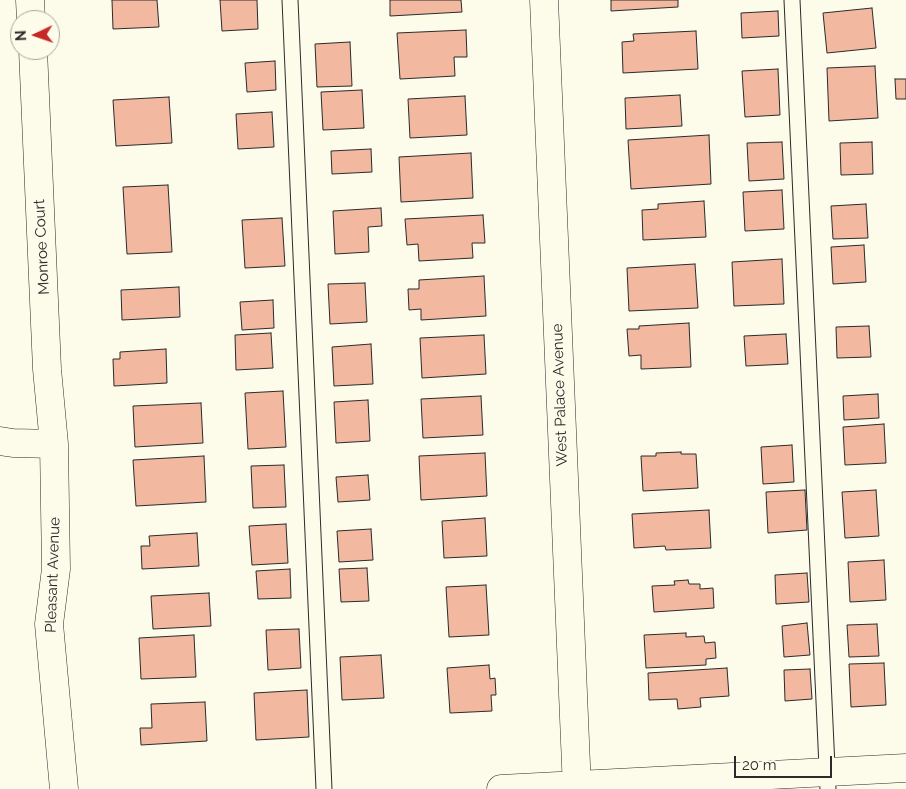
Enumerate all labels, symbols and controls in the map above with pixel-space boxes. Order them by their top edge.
north arrow [10,10,60,60]
text: N [13,30,29,41]
street label: Monroe Court [31,199,53,295]
street label: West Palace Avenue [549,323,571,467]
street label: Pleasant Avenue [42,517,64,633]
scale bar [736,746,834,778]
text: 20 m [742,756,777,774]

